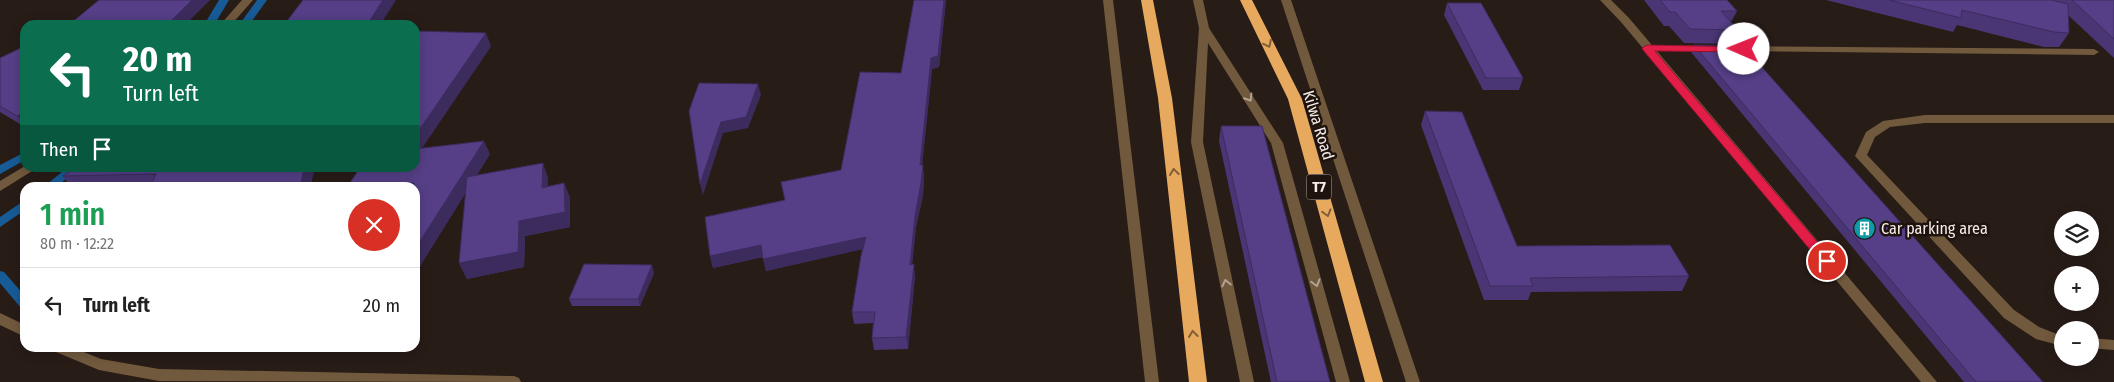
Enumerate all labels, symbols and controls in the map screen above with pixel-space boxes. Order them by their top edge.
position arrow [1717,22,1769,74]
text: 20 m [123,38,192,80]
one-way arrow [1261,39,1272,48]
icon: left [40,40,105,105]
text: Turn left [123,80,199,107]
street label: Kilwa Road [1299,88,1338,162]
one-way arrow [1243,93,1252,102]
icon: arrive [88,135,116,163]
text: Then [40,138,78,161]
one-way arrow [1169,168,1180,176]
road number: T7 [1306,174,1332,200]
text: 1 min [40,197,105,233]
button: close [348,199,400,251]
one-way arrow [1321,208,1331,217]
map controls [2054,211,2099,366]
button: layers [2054,211,2099,256]
building icon: Car parking area [1853,216,1877,240]
place label: Car parking area [1881,219,1988,238]
text: 80 m · 12:22 [40,234,114,253]
pin [1806,240,1848,282]
icon: arrive [1813,247,1841,275]
button: + [2054,266,2099,311]
one-way arrow [1221,278,1232,287]
one-way arrow [1310,278,1320,286]
icon: left [40,291,68,319]
text: Turn left [83,294,150,317]
text: 20 m [363,294,400,317]
button: − [2054,321,2099,366]
one-way arrow [1188,329,1199,337]

